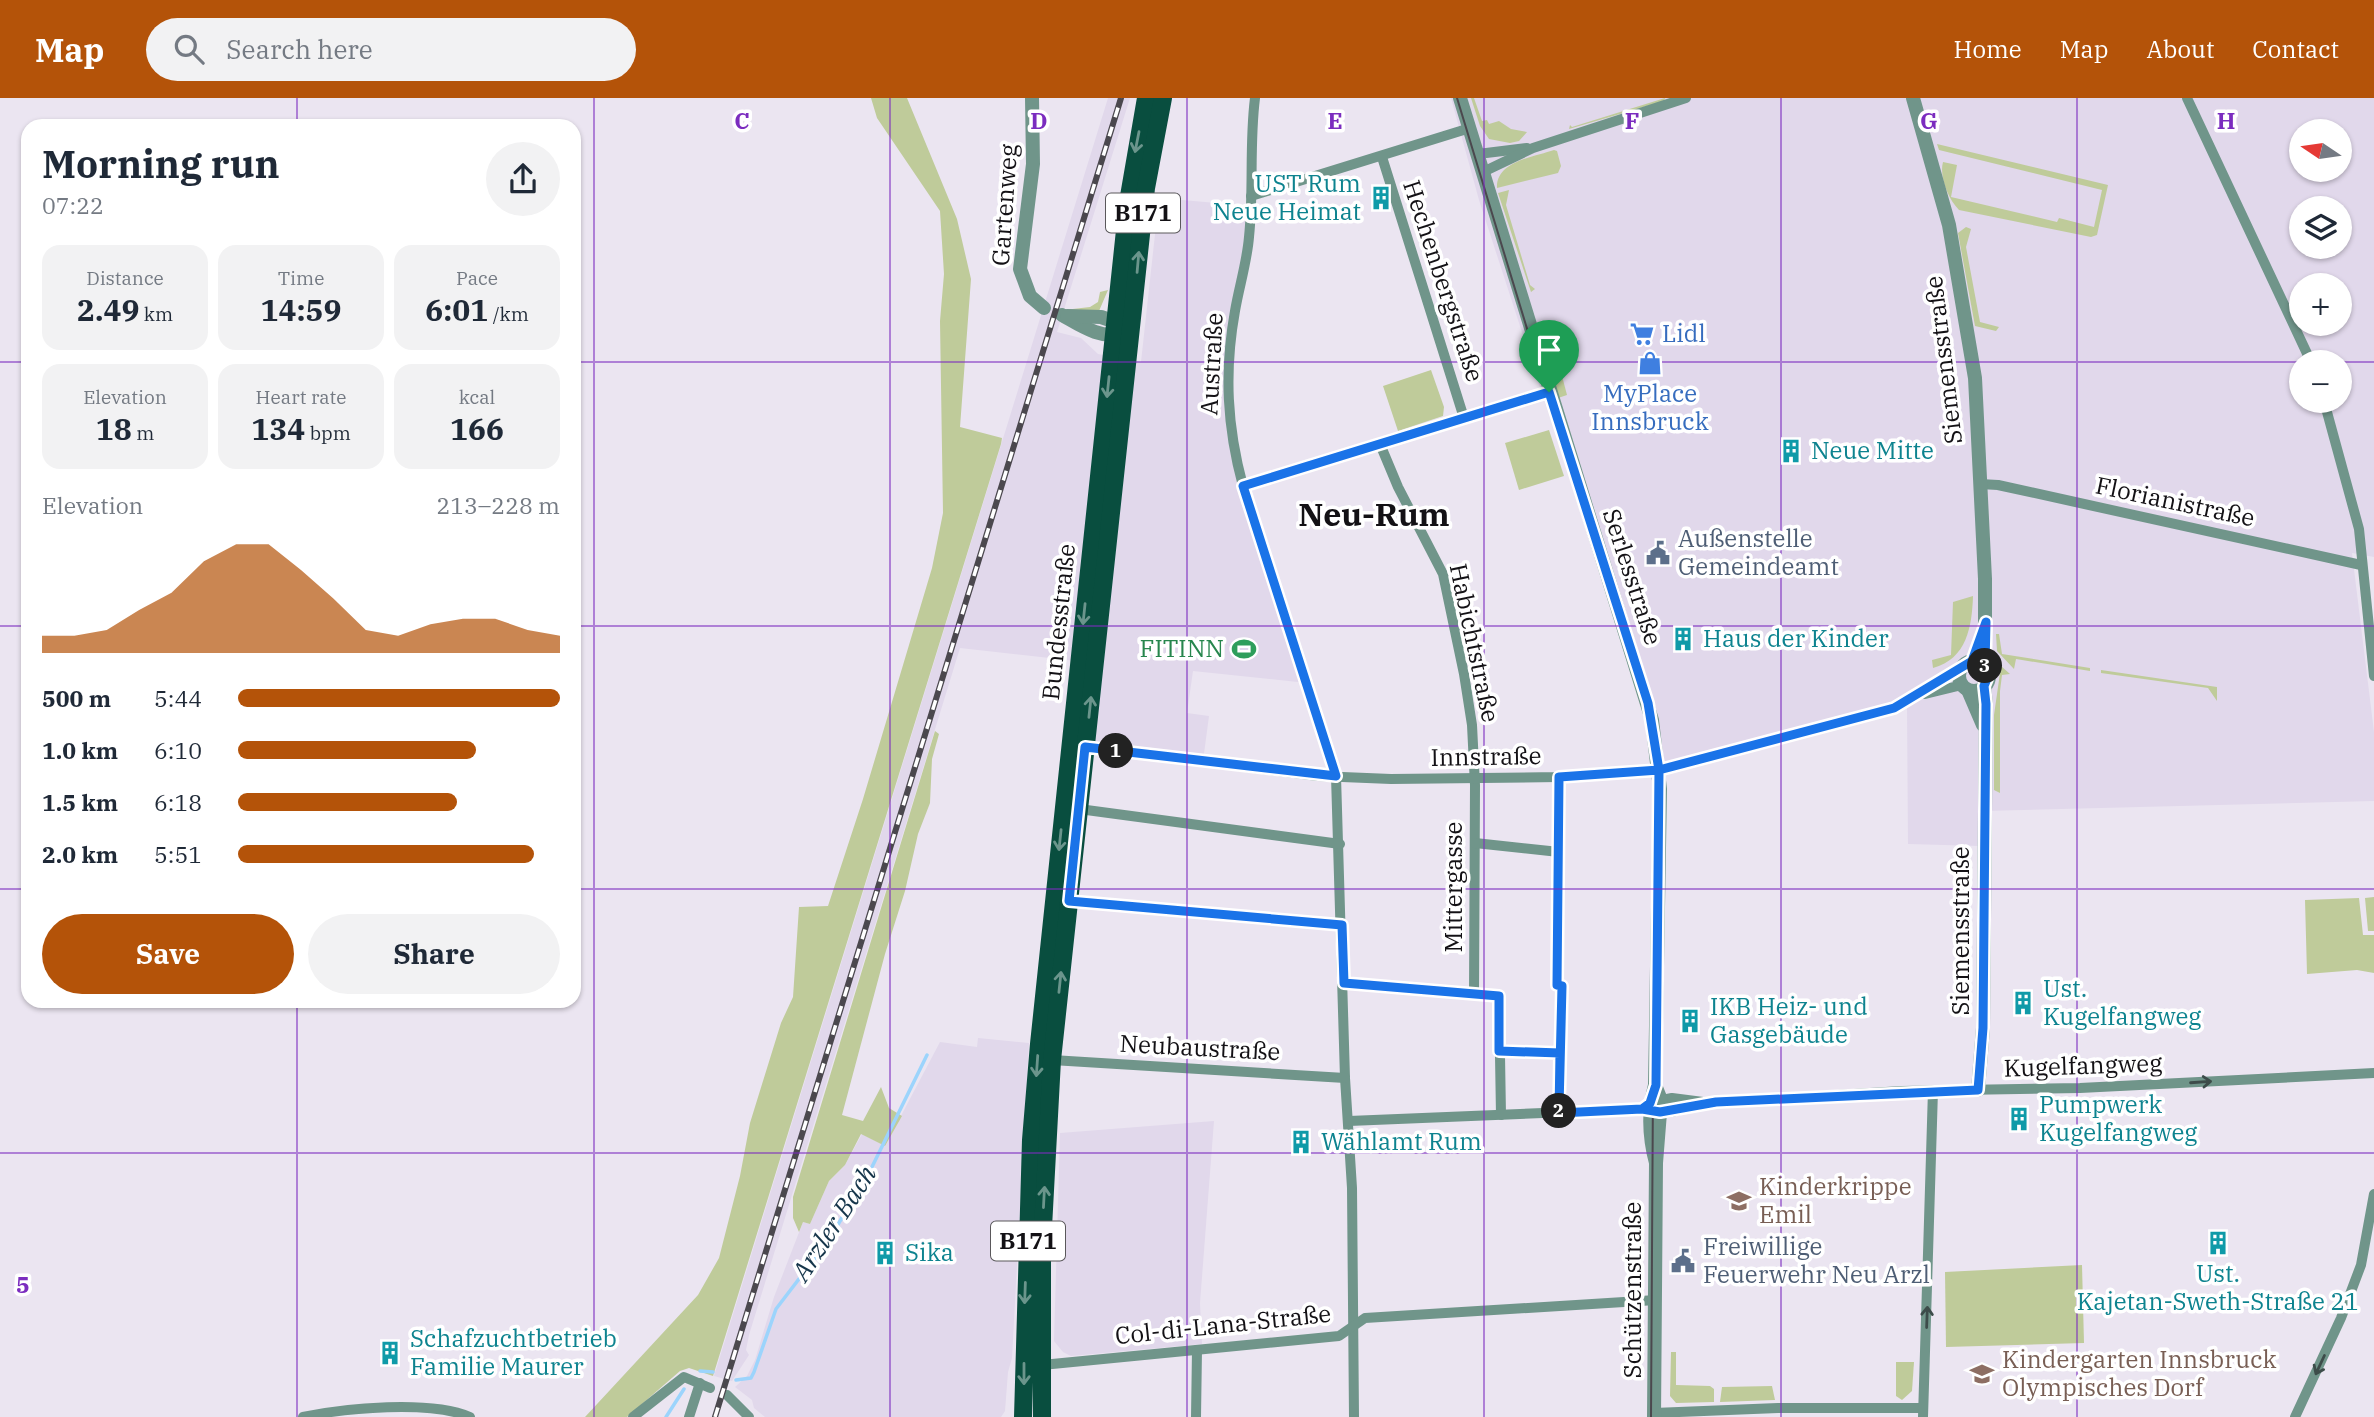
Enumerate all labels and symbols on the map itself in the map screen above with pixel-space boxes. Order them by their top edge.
text: C [734,105,750,135]
text: D [1030,105,1048,135]
text: E [1327,105,1343,135]
text: F [1625,105,1639,135]
text: G [1920,105,1938,135]
text: H [2217,105,2235,135]
north arrow [2289,119,2352,182]
one-way arrow [1129,130,1143,153]
street label: Gartenweg [984,143,1024,267]
place label: UST Rum Neue Heimat [1213,167,1361,227]
street label: Hechenbergstraße [1396,176,1492,386]
building icon: UST Rum Neue Heimat [1367,184,1395,212]
road number: B171 [1106,194,1180,232]
one-way arrow [1132,251,1145,274]
street label: Siemensstraße [1917,274,1969,446]
street label: Austraße [1192,312,1230,416]
place label: Lidl [1662,317,1706,349]
pin [1519,320,1579,392]
supermarket icon: Lidl [1628,320,1656,348]
shop icon: MyPlace Innsbruck [1636,349,1664,377]
one-way arrow [1101,376,1114,398]
place label: MyPlace Innsbruck [1591,377,1709,437]
place label: Neue Mitte [1811,434,1934,466]
building icon: Neue Mitte [1777,437,1805,465]
street label: Florianistraße [2093,469,2258,534]
district label: Neu-Rum [1298,493,1450,535]
street label: Serlesstraße [1596,505,1670,649]
place label: Außenstelle Gemeindeamt [1678,522,1839,582]
public building icon: Außenstelle Gemeindeamt [1644,539,1672,567]
street label: Bundesstraße [1034,542,1082,702]
street label: Habichtstraße [1443,560,1507,725]
one-way arrow [1078,602,1091,624]
place label: Haus der Kinder [1703,622,1889,654]
building icon: Haus der Kinder [1669,625,1697,653]
place label: FITINN [1139,632,1224,664]
sports icon: FITINN [1230,635,1258,663]
pin: 3 [1968,648,2002,684]
one-way arrow [1083,696,1096,719]
pin: 1 [1098,734,1134,768]
street label: Innstraße [1430,739,1542,773]
street label: Mittergasse [1437,822,1469,952]
one-way arrow [1054,828,1067,851]
street label: Siemensstraße [1944,846,1976,1016]
one-way arrow [1054,971,1067,994]
place label: Ust. Kugelfangweg [2043,972,2201,1032]
building icon: Ust. Kugelfangweg [2009,989,2037,1017]
place label: IKB Heiz- und Gasgebäude [1710,990,1868,1050]
building icon: IKB Heiz- und Gasgebäude [1676,1007,1704,1035]
street label: Neubaustraße [1119,1027,1281,1067]
street label: Kugelfangweg [2003,1046,2163,1084]
one-way arrow [1030,1054,1043,1077]
one-way arrow [2189,1075,2212,1088]
place label: Pumpwerk Kugelfangweg [2039,1088,2197,1148]
pin: 2 [1542,1094,1576,1128]
building icon: Pumpwerk Kugelfangweg [2005,1105,2033,1133]
place label: Wählamt Rum [1321,1125,1482,1157]
building icon: Wählamt Rum [1287,1128,1315,1156]
water label: Arzler Bach [782,1158,883,1288]
place label: Kinderkrippe Emil [1759,1170,1912,1230]
one-way arrow [1038,1186,1051,1209]
school or university icon: Kinderkrippe Emil [1725,1187,1753,1215]
street label: Schützenstraße [1616,1202,1648,1378]
road number: B171 [991,1222,1065,1260]
building icon: Ust. Kajetan-Sweth-Straße 21 [2204,1229,2232,1257]
place label: Freiwillige Feuerwehr Neu Arzl [1703,1230,1930,1290]
place label: Sika [905,1236,954,1268]
building icon: Sika [871,1239,899,1267]
public building icon: Freiwillige Feuerwehr Neu Arzl [1669,1247,1697,1275]
place label: Ust. Kajetan-Sweth-Straße 21 [2077,1257,2359,1317]
text: 5 [16,1269,30,1299]
one-way arrow [1019,1281,1032,1304]
street label: Col-di-Lana-Straße [1113,1297,1332,1351]
one-way arrow [1920,1306,1934,1329]
place label: Schafzuchtbetrieb Familie Maurer [410,1322,617,1382]
building icon: Schafzuchtbetrieb Familie Maurer [376,1339,404,1367]
place label: Kindergarten Innsbruck Olympisches Dorf [2002,1343,2277,1403]
one-way arrow [2312,1354,2326,1375]
school or university icon: Kindergarten Innsbruck Olympisches Dorf [1968,1360,1996,1388]
one-way arrow [1017,1362,1031,1385]

